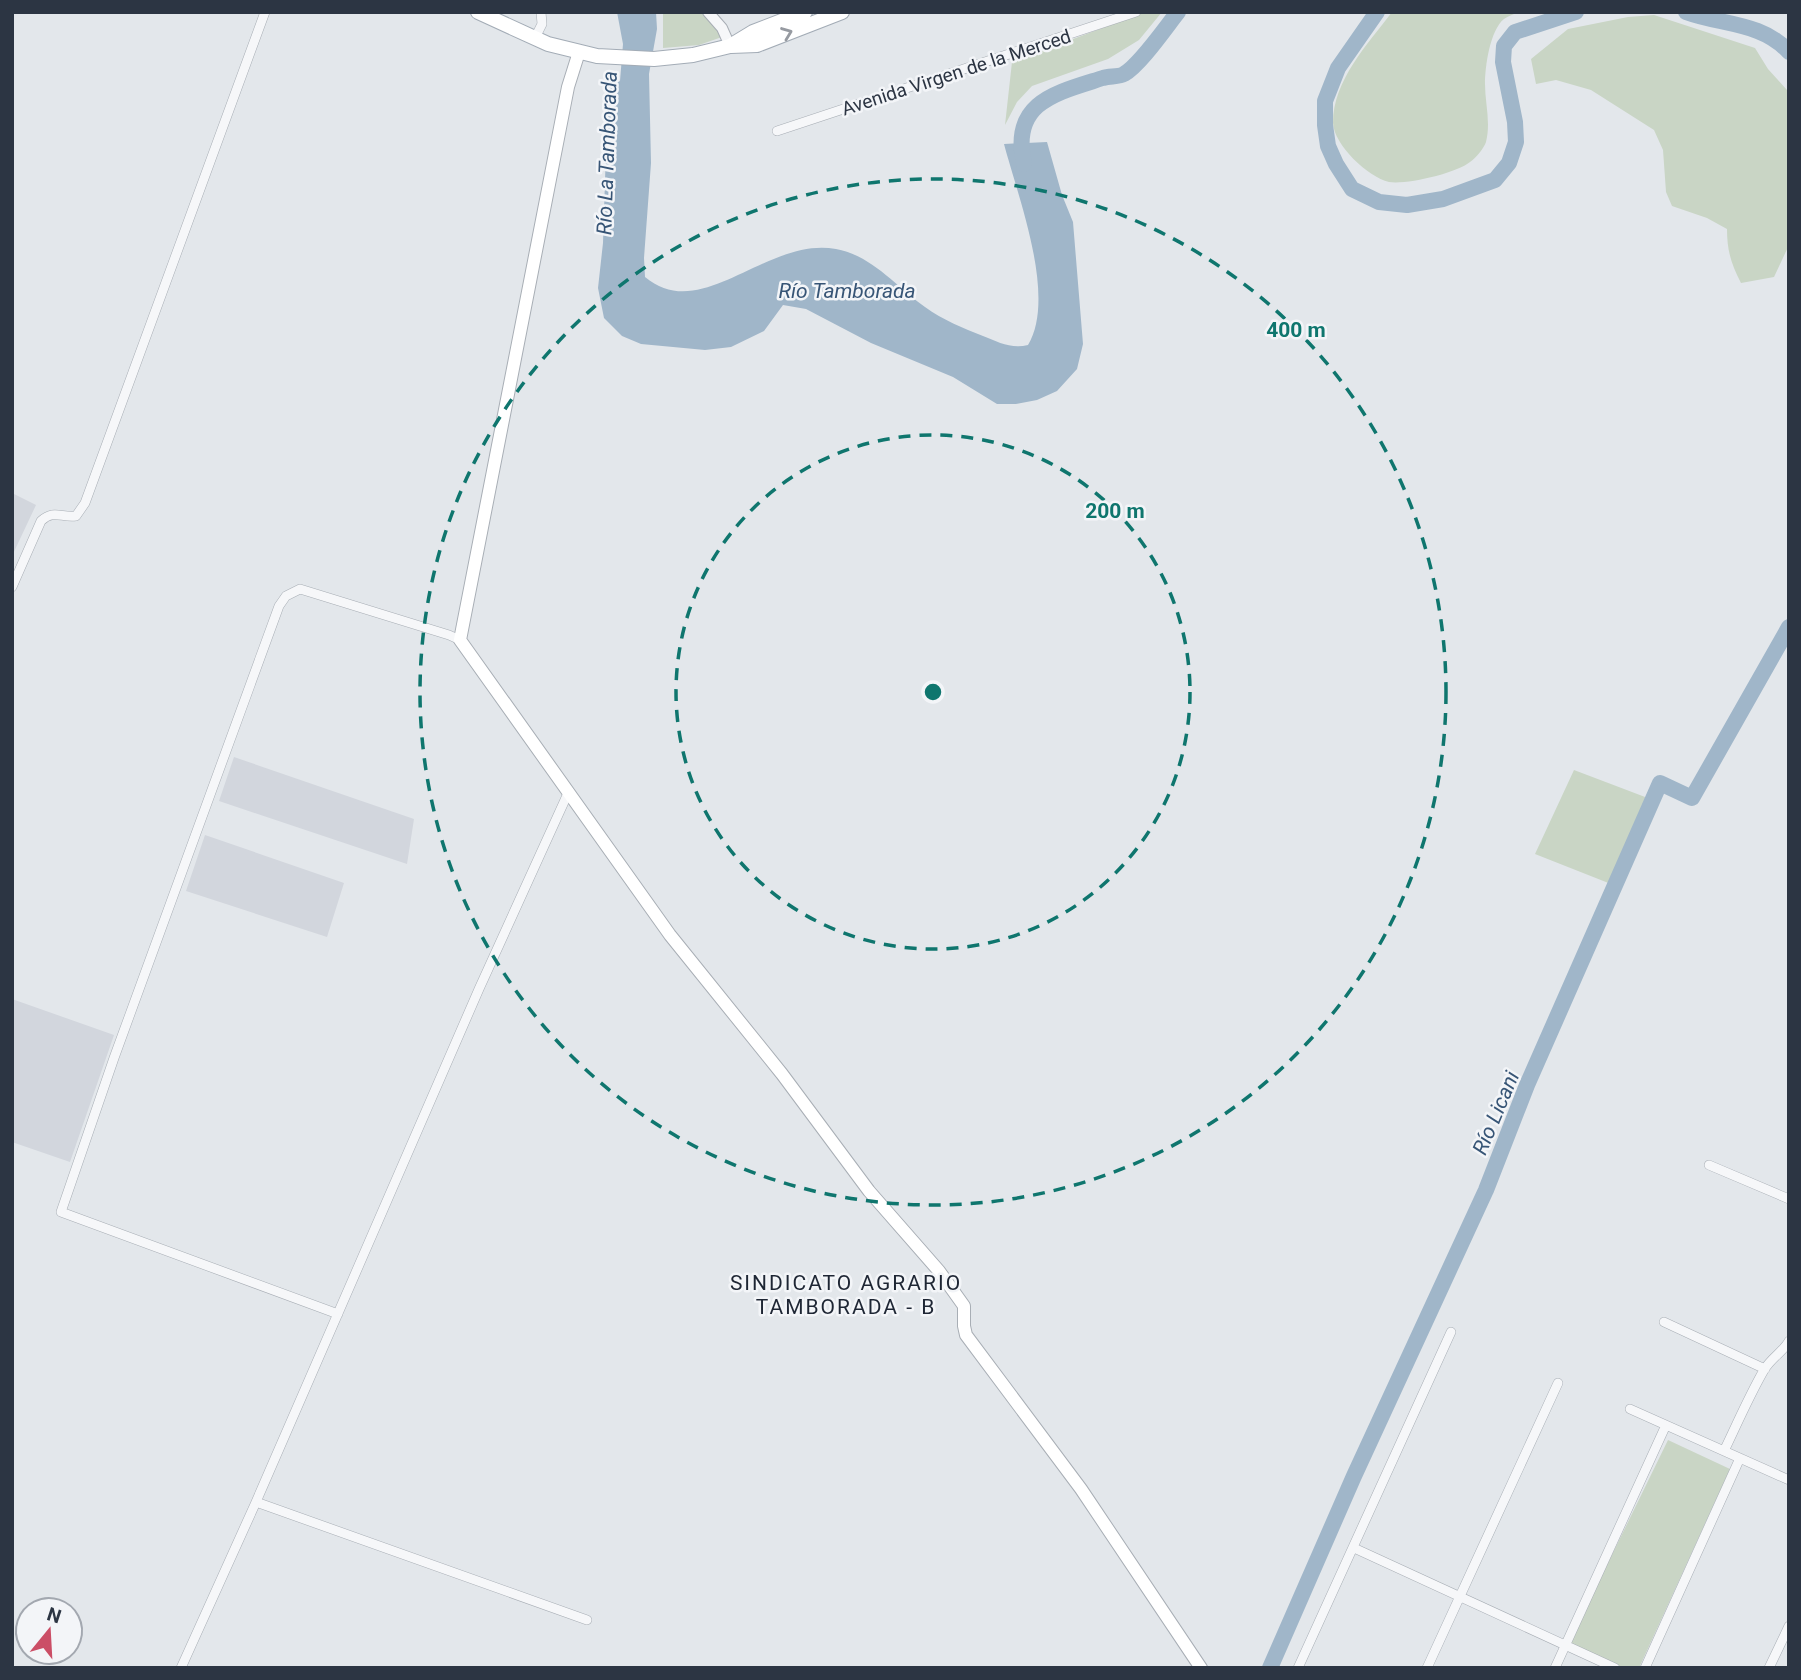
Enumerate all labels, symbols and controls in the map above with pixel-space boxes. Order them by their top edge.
street label: Avenida Virgen de la Merced [839,24,1074,120]
one-way arrow [781,28,793,42]
water label: Río La Tamborada [592,70,622,236]
water label: Río Tamborada [778,279,916,303]
text: 400 m [1266,318,1326,342]
text: 200 m [1085,499,1145,523]
centre of rings [921,680,945,704]
water label: Río Licani [1468,1068,1524,1158]
district label: SINDICATO AGRARIO TAMBORADA - B [730,1271,962,1319]
north arrow [14,1596,84,1666]
text: N [44,1602,64,1628]

